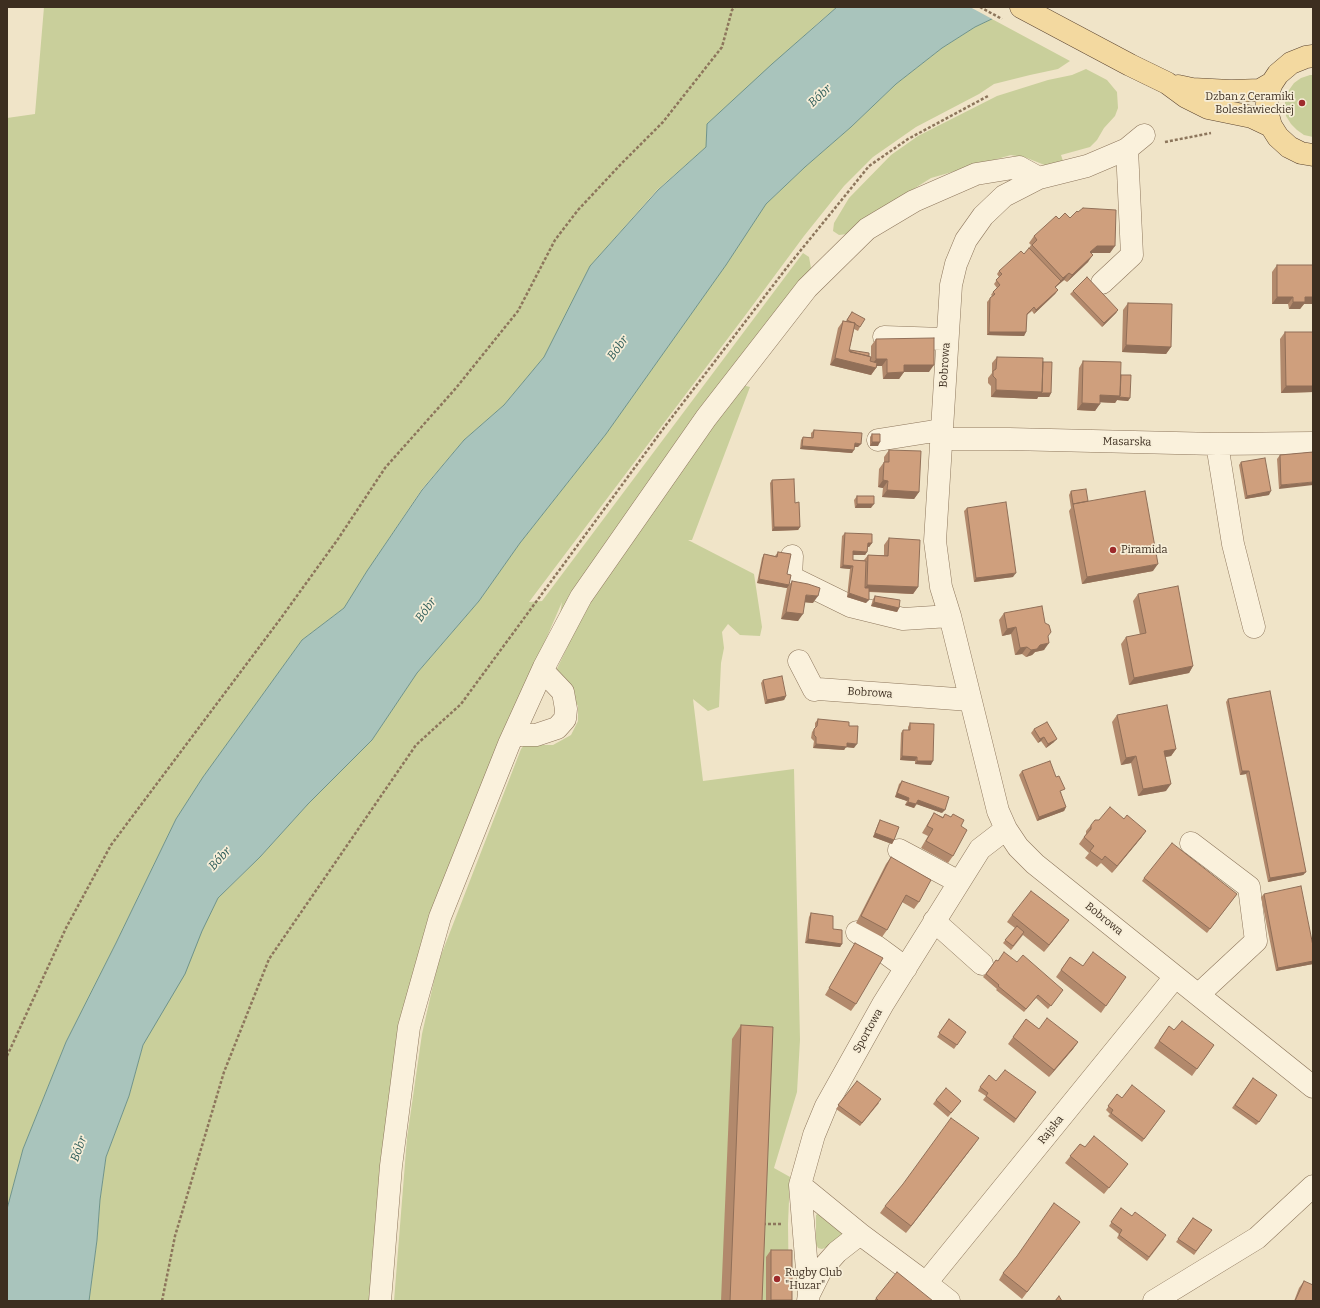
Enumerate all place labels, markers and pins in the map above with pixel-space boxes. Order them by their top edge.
place label: Dzban z Ceramiki Bolesławieckiej [1205,90,1294,116]
marker: Dzban z Ceramiki Bolesławieckiej [1297,98,1307,108]
place label: Piramida [1121,543,1167,557]
marker: Piramida [1108,545,1118,555]
place label: Rugby Club "Huzar" [785,1266,842,1292]
marker: Rugby Club "Huzar" [772,1274,782,1284]

